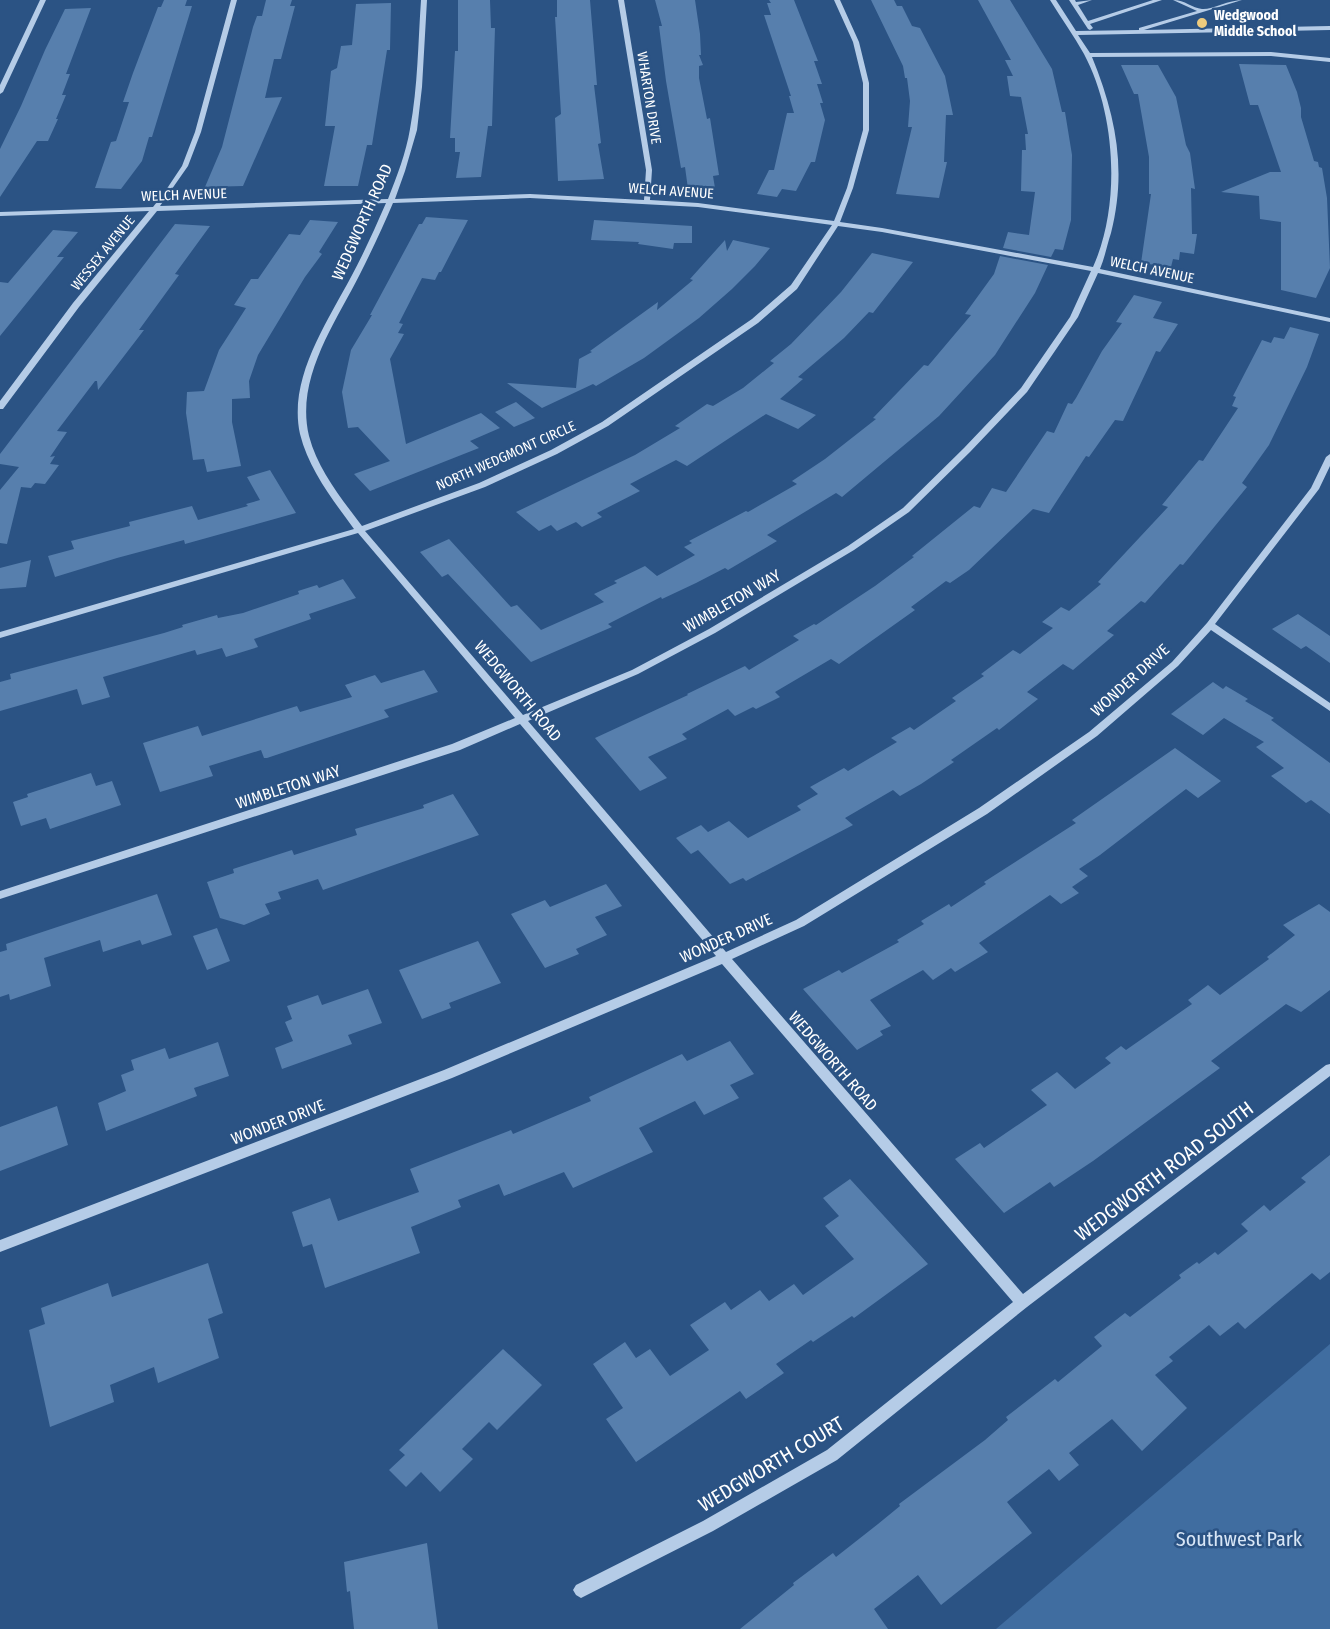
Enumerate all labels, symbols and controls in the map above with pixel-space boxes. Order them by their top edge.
place label: Wedgwood Middle School [1214,7,1296,40]
marker: Wedgwood Middle School [1195,16,1209,30]
street label: WHARTON DRIVE [633,51,665,146]
street label: WEDGWORTH ROAD [328,161,396,283]
street label: WELCH AVENUE [628,180,715,202]
street label: WELCH AVENUE [141,185,228,205]
street label: WESSEX AVENUE [68,212,139,294]
street label: WELCH AVENUE [1108,253,1196,287]
street label: NORTH WEDGMONT CIRCLE [433,417,579,495]
street label: WIMBLETON WAY [680,566,784,636]
street label: WEDGWORTH ROAD [470,637,566,745]
street label: WONDER DRIVE [1087,640,1173,720]
street label: WIMBLETON WAY [233,761,343,813]
street label: WONDER DRIVE [677,909,775,967]
street label: WEDGWORTH ROAD [785,1007,881,1115]
street label: WONDER DRIVE [228,1095,328,1149]
street label: WEDGWORTH ROAD SOUTH [1070,1096,1258,1246]
street label: WEDGWORTH COURT [694,1411,849,1517]
park label: Southwest Park [1176,1527,1303,1551]

